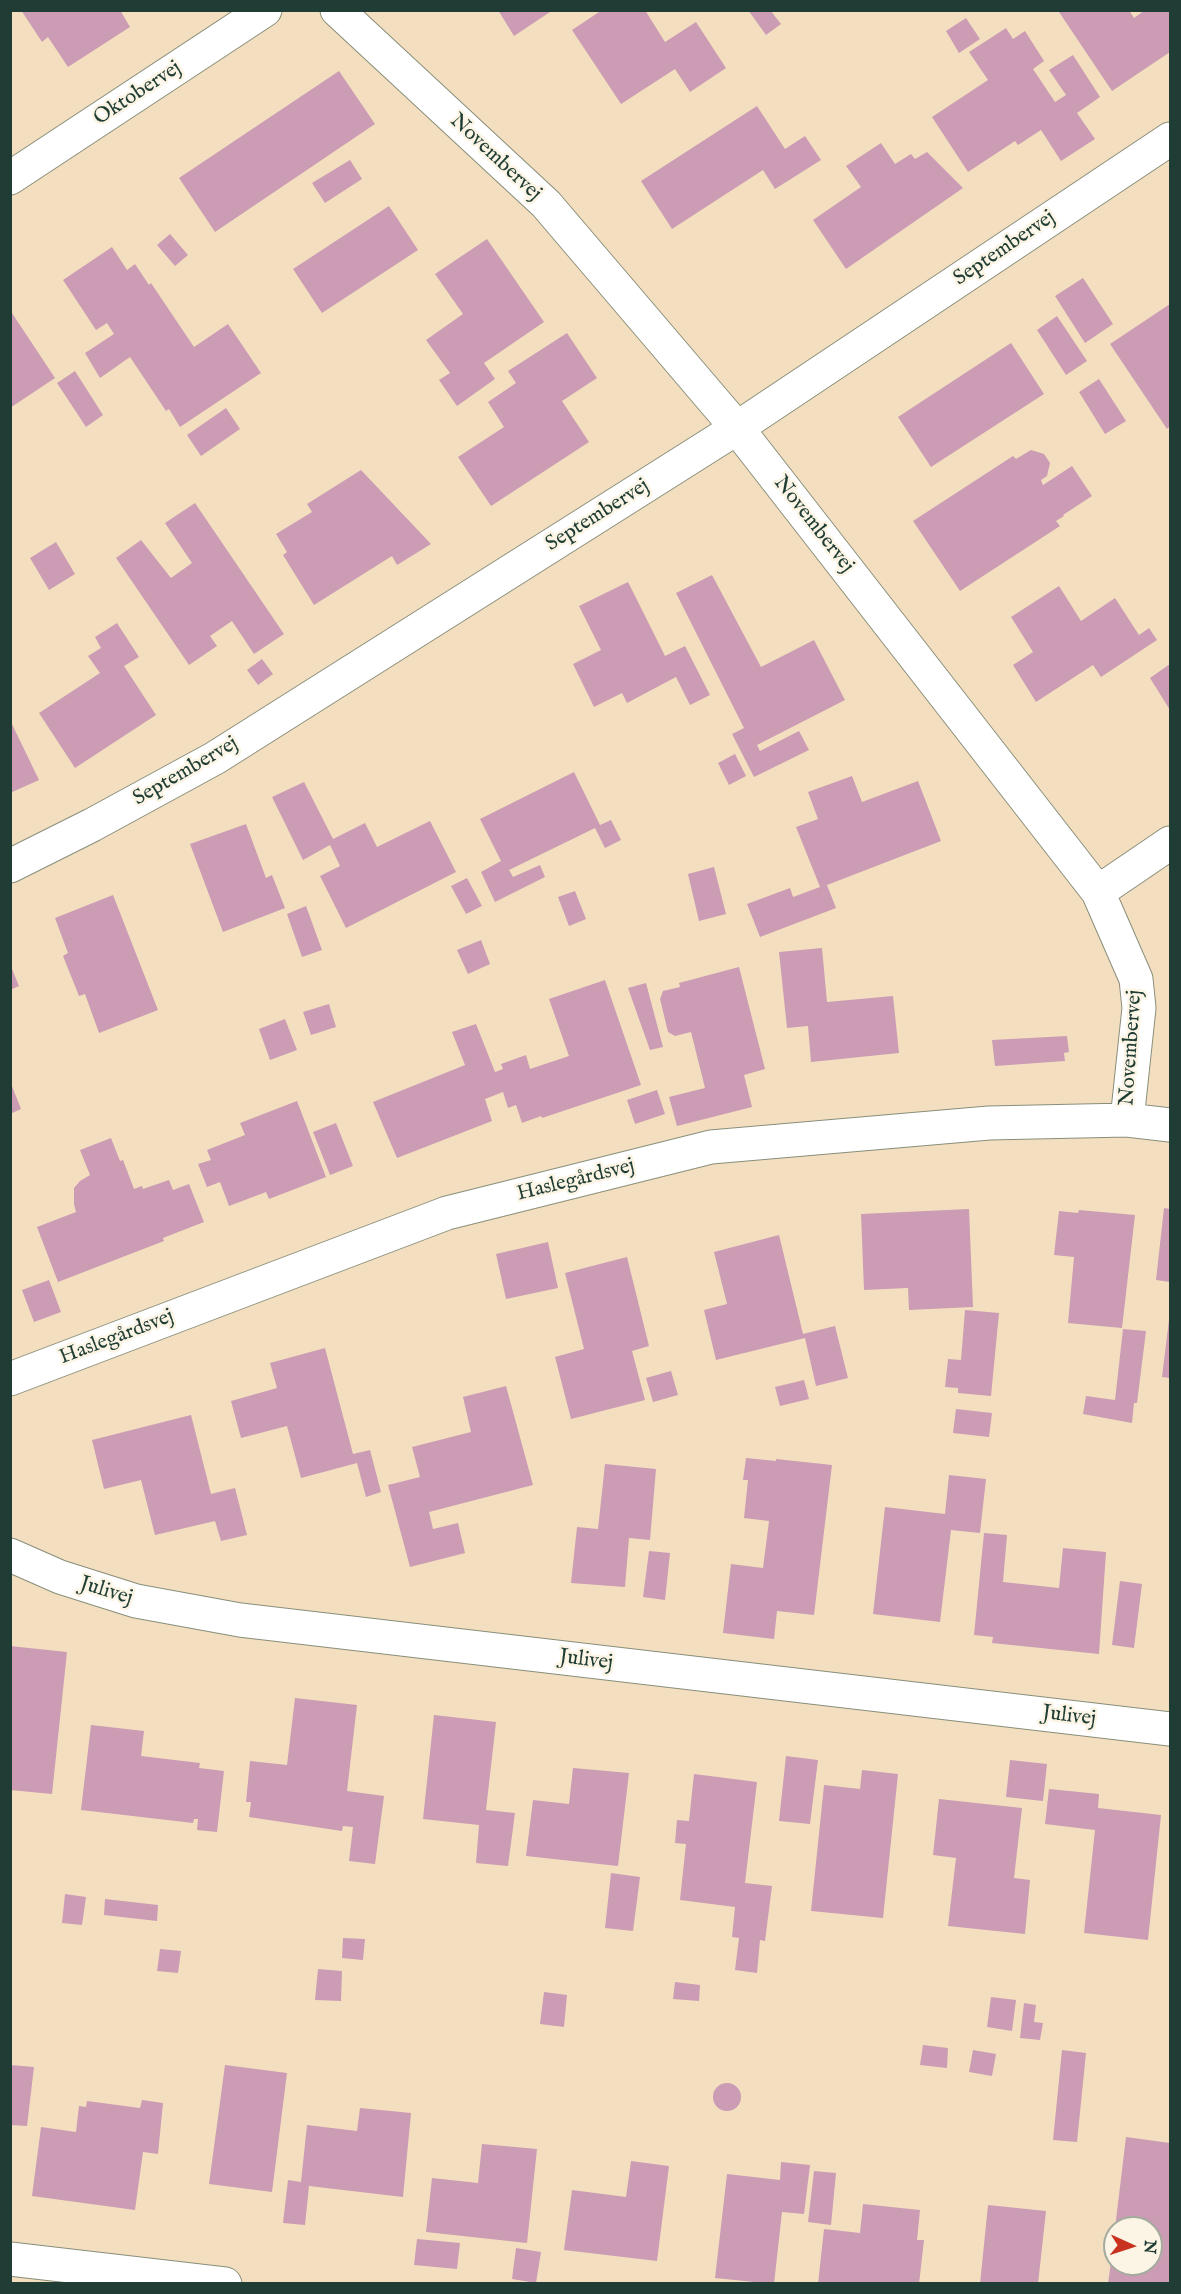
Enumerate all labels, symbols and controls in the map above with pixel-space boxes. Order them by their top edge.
street label: Oktobervej [89,56,187,132]
street label: Novembervej [444,109,546,207]
street label: Septembervej [949,206,1061,292]
street label: Novembervej [767,471,859,579]
street label: Septembervej [542,474,654,558]
street label: Septembervej [129,732,243,812]
street label: Novembervej [1115,989,1149,1107]
street label: Haslegårdsvej [515,1154,637,1208]
street label: Haslegårdsvej [56,1305,178,1371]
street label: Julivej [77,1572,135,1612]
street label: Julivej [558,1645,614,1677]
street label: Julivej [1041,1701,1097,1733]
north arrow [1103,2216,1163,2276]
text: N [1139,2239,1159,2254]

